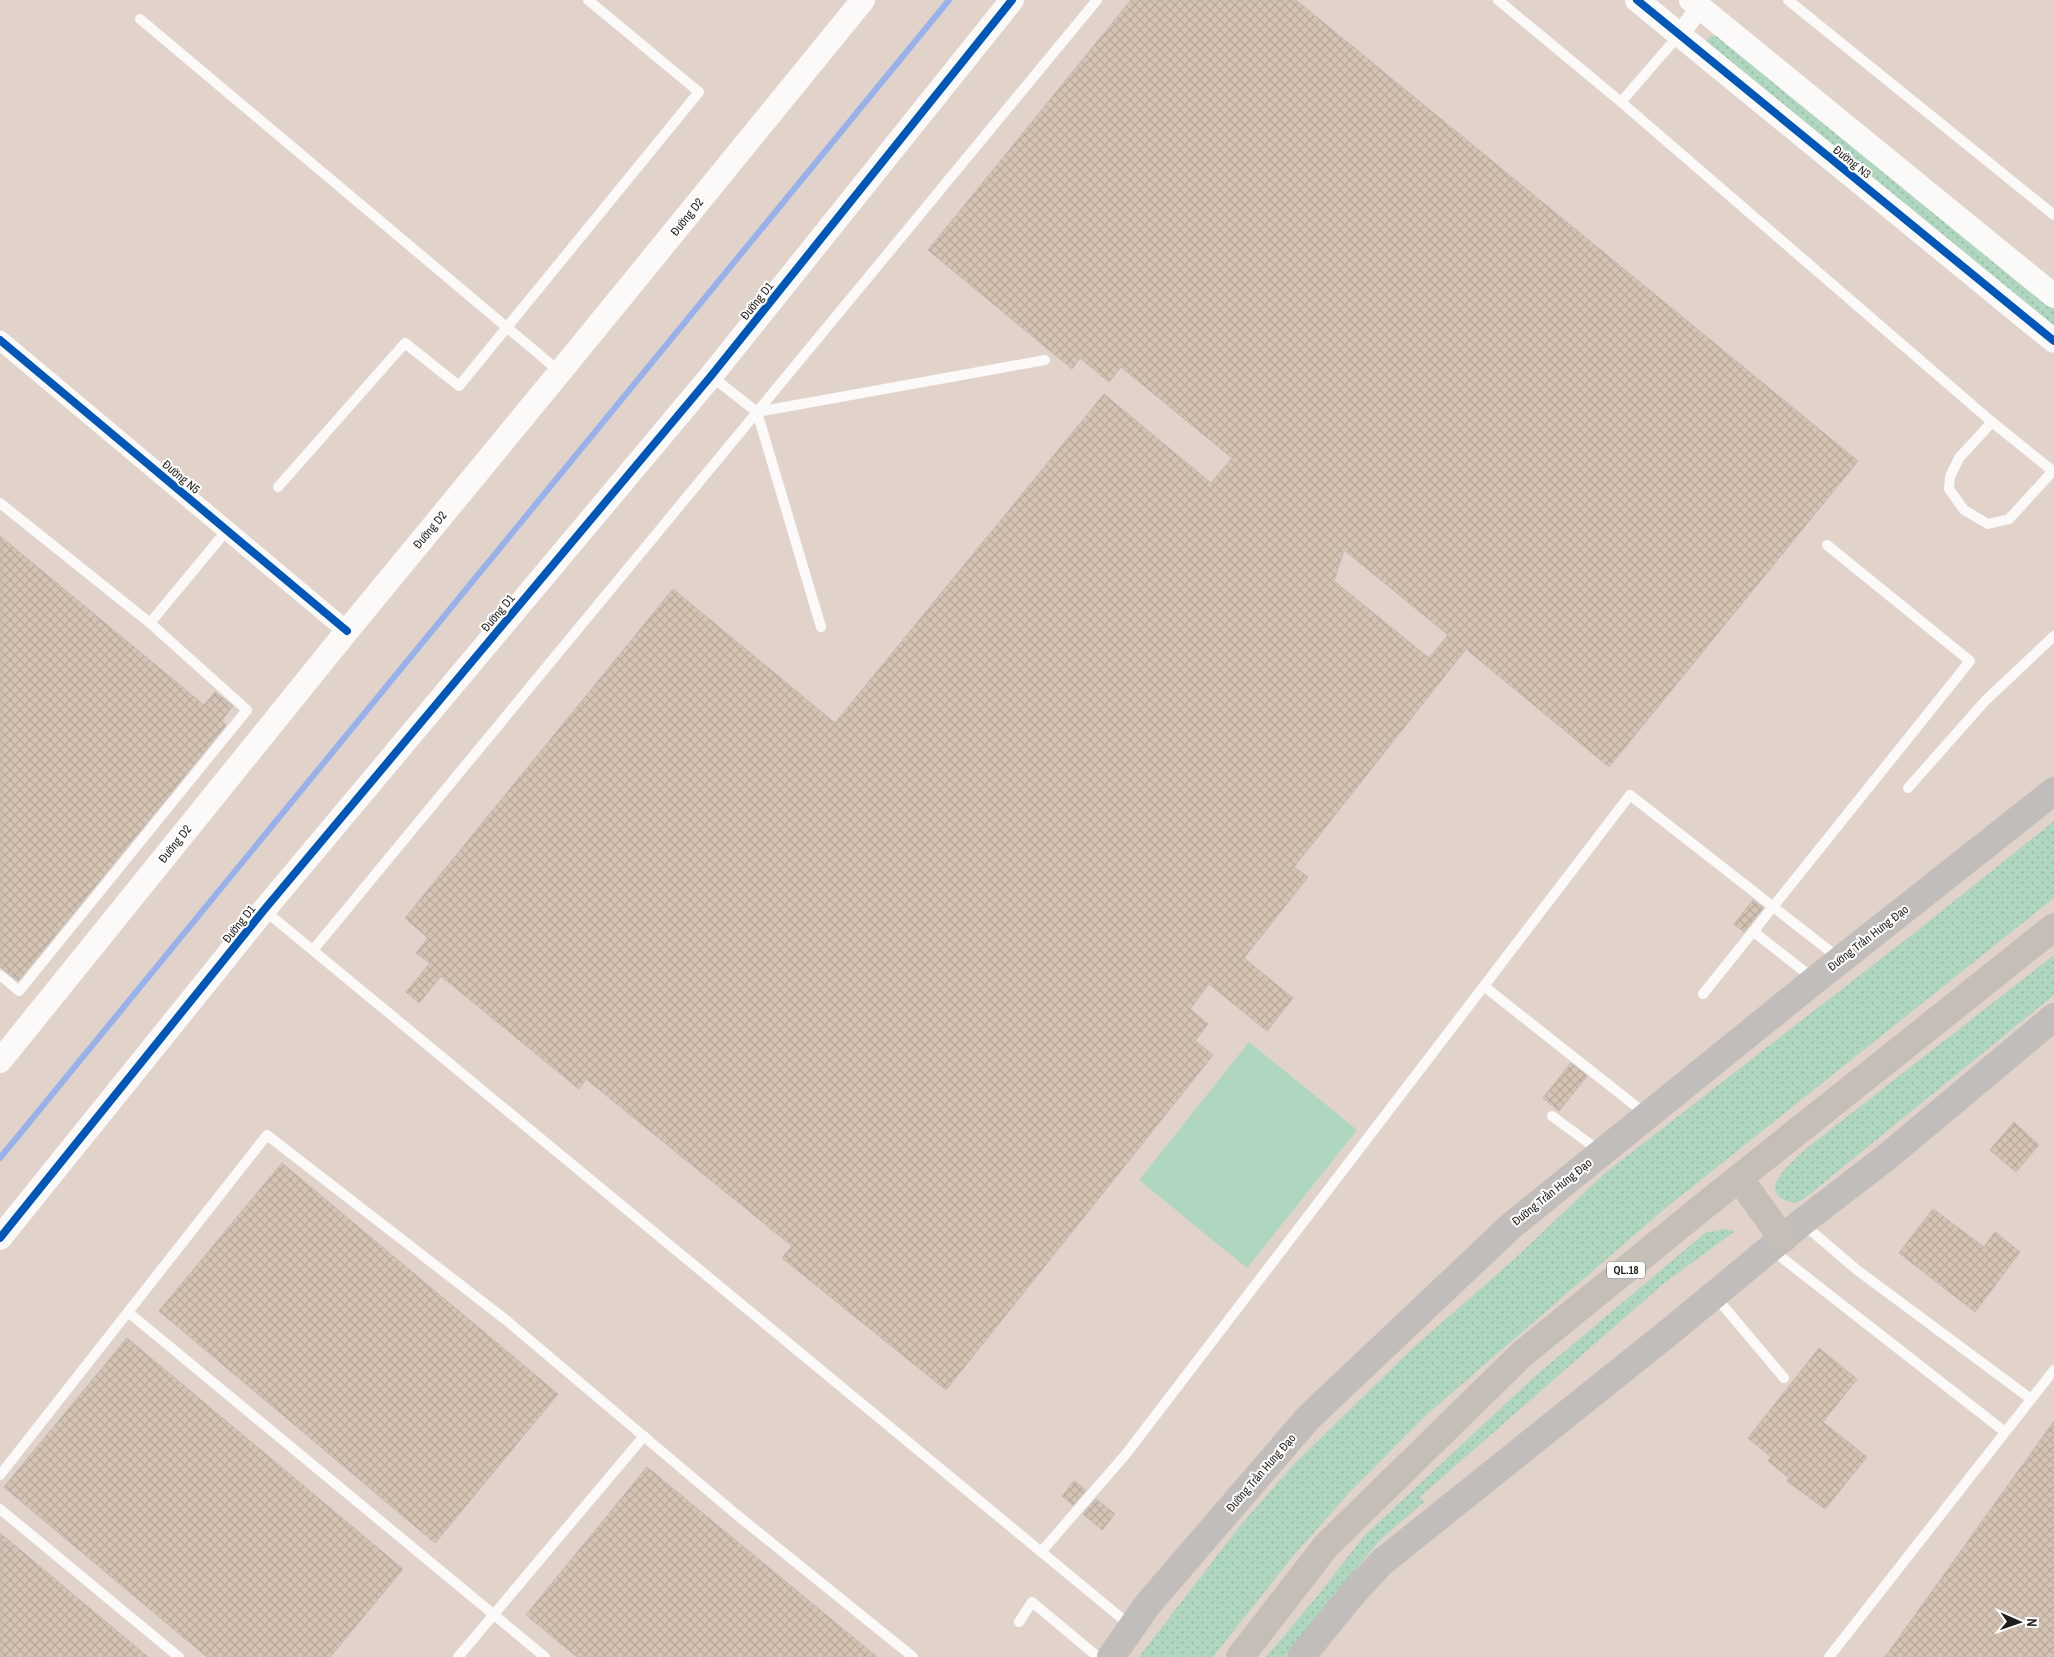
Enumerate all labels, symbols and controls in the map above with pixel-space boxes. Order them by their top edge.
street label: Đường N3 [1830,142,1874,182]
street label: Đường D2 [667,195,707,239]
street label: Đường D1 [737,278,777,323]
street label: Đường N5 [159,457,204,498]
street label: Đường D2 [410,508,450,552]
street label: Đường D1 [478,590,519,635]
street label: Đường D2 [155,822,195,866]
street label: Đường D1 [219,901,259,946]
street label: Đường Trần Hưng Đạo [1824,901,1912,975]
street label: Đường Trần Hưng Đạo [1509,1155,1595,1229]
road number: QL.18 [1607,1262,1645,1278]
street label: Đường Trần Hưng Đạo [1223,1431,1299,1515]
north arrow [1994,1597,2044,1647]
text: N [2023,1618,2041,1627]

